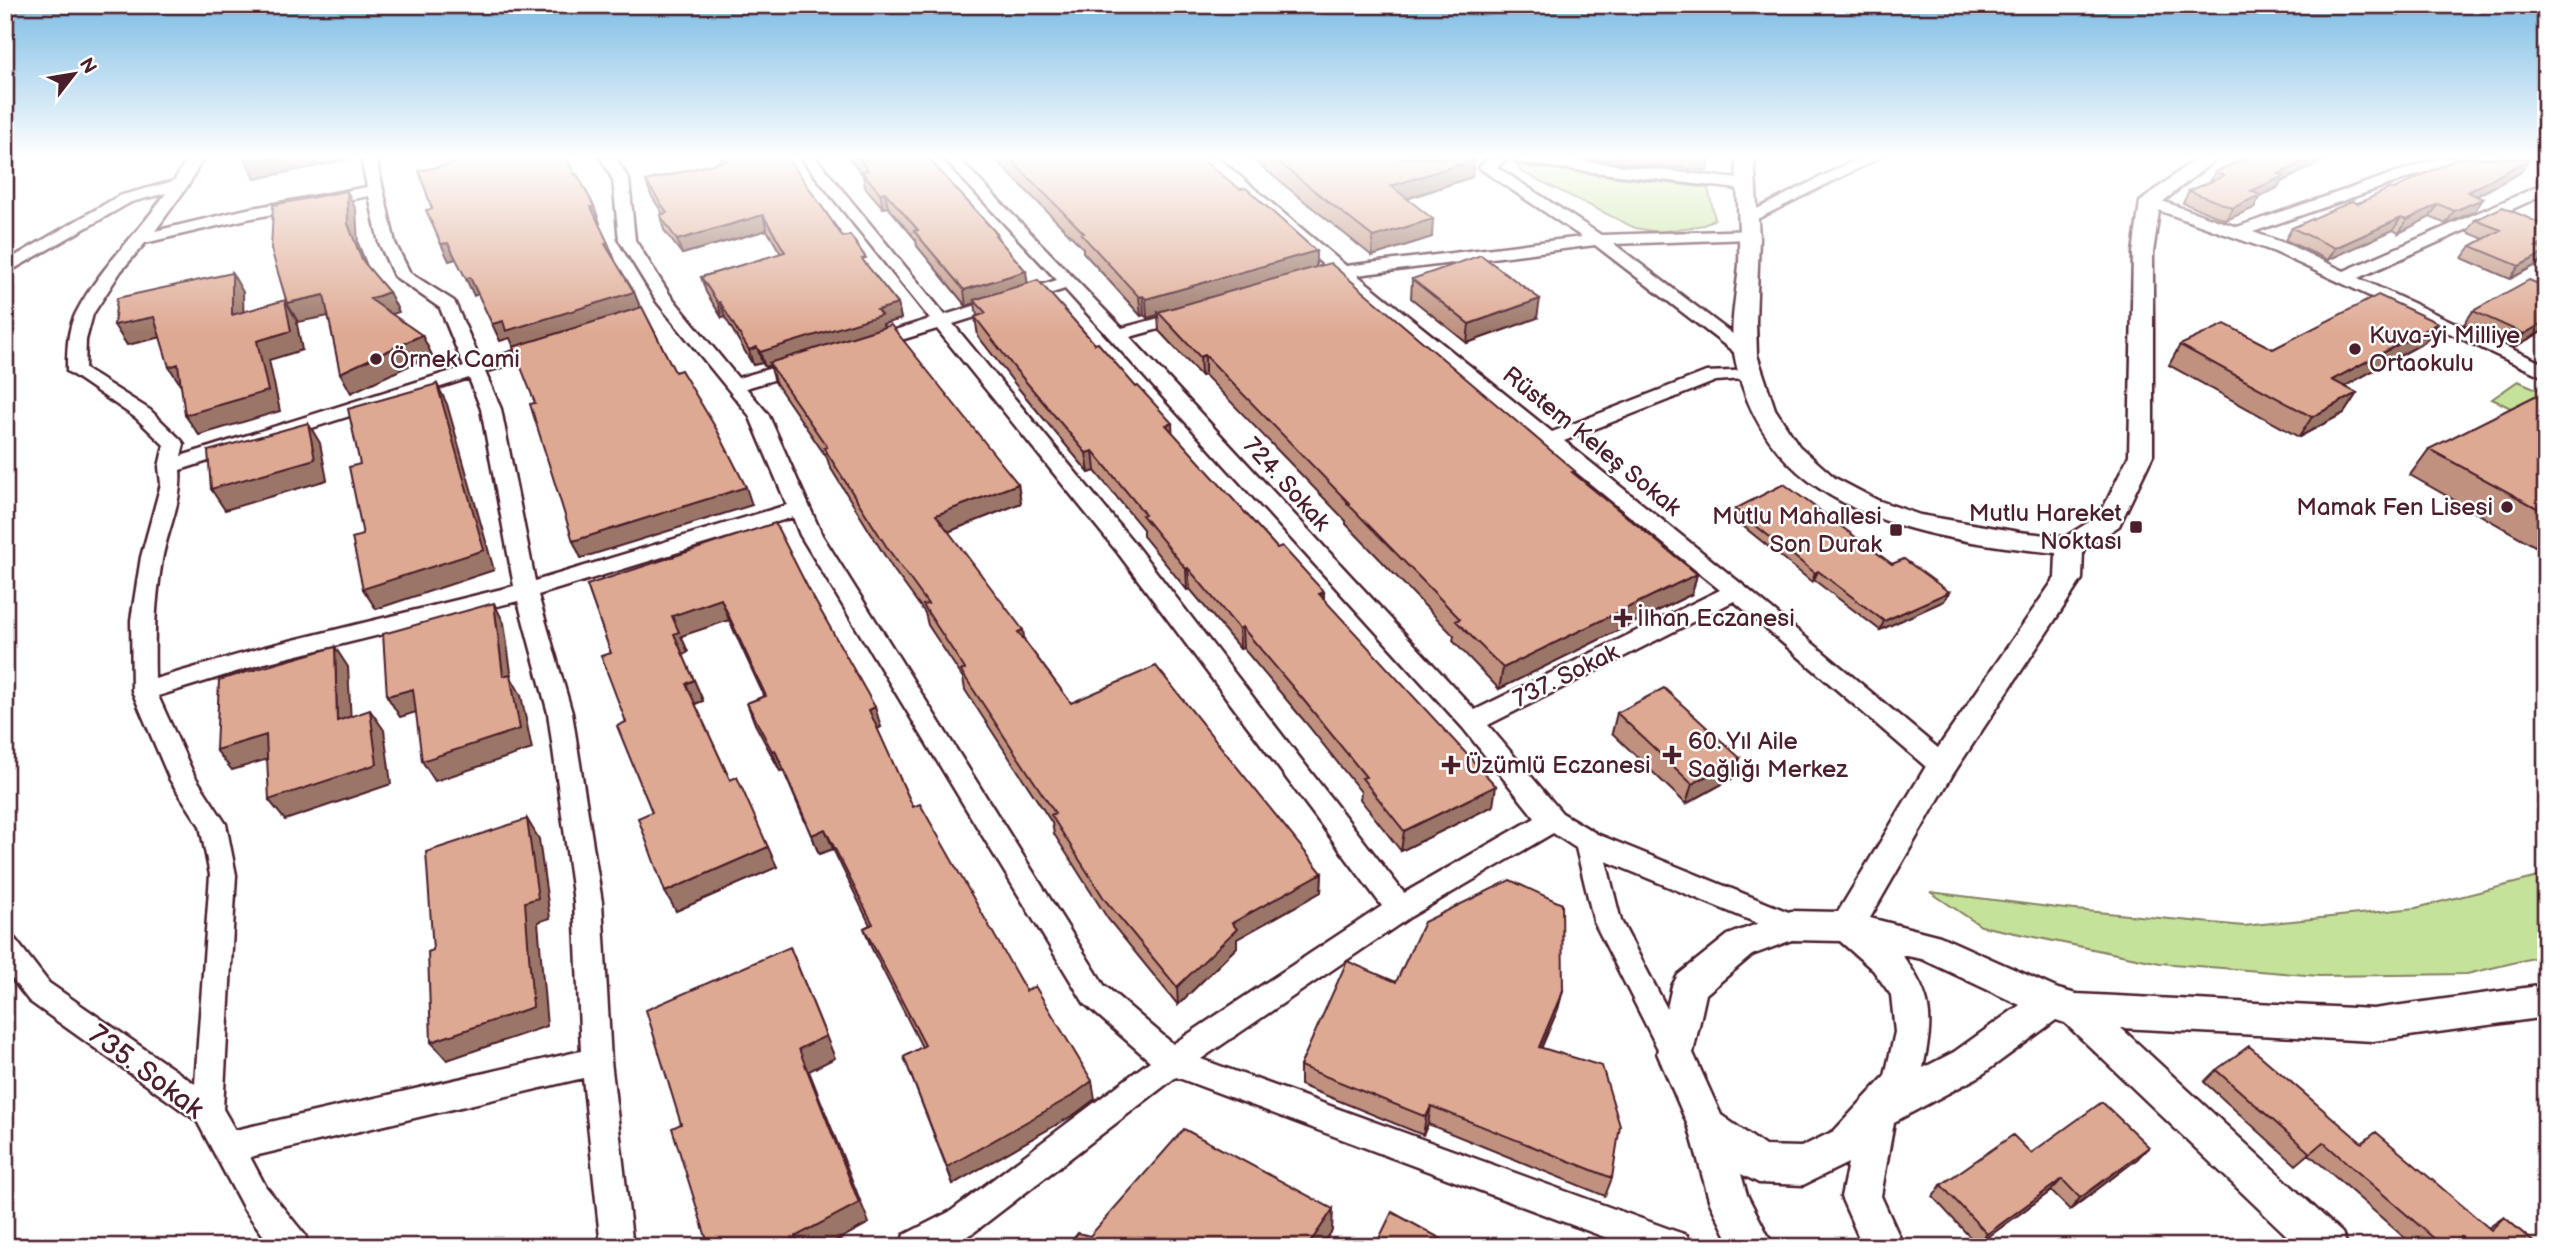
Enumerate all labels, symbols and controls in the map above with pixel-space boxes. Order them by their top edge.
north arrow [38,38,108,108]
text: N [74,54,101,78]
place label: Kuva-yi Milliye Ortaokulu [2369,321,2520,378]
marker: Kuva-yi Milliye Ortaokulu [2347,341,2363,357]
place label: Örnek Cami [390,345,520,374]
marker: Örnek Cami [368,351,384,367]
street label: Rüstem Keleş Sokak [1497,360,1687,522]
street label: 724. Sokak [1237,432,1336,537]
place label: Mamak Fen Lisesi [2296,493,2493,522]
place label: Mutlu Hareket Noktası [1969,499,2123,556]
marker: Mamak Fen Lisesi [2499,499,2515,515]
place label: Mutlu Mahallesi Son Durak [1712,502,1882,559]
marker: Mutlu Hareket Noktası [2128,519,2144,535]
marker: Mutlu Mahallesi Son Durak [1888,522,1904,538]
place label: İlhan Eczanesi [1637,604,1795,633]
marker: İlhan Eczanesi [1615,610,1631,626]
street label: 737. Sokak [1509,637,1624,713]
place label: 60. Yıl Aile Sağlığı Merkez [1688,727,1848,784]
marker: 60. Yıl Aile Sağlığı Merkez [1662,745,1682,765]
place label: Üzümlü Eczanesi [1465,751,1651,780]
marker: Üzümlü Eczanesi [1443,757,1459,773]
street label: 735. Sokak [82,1018,210,1126]

